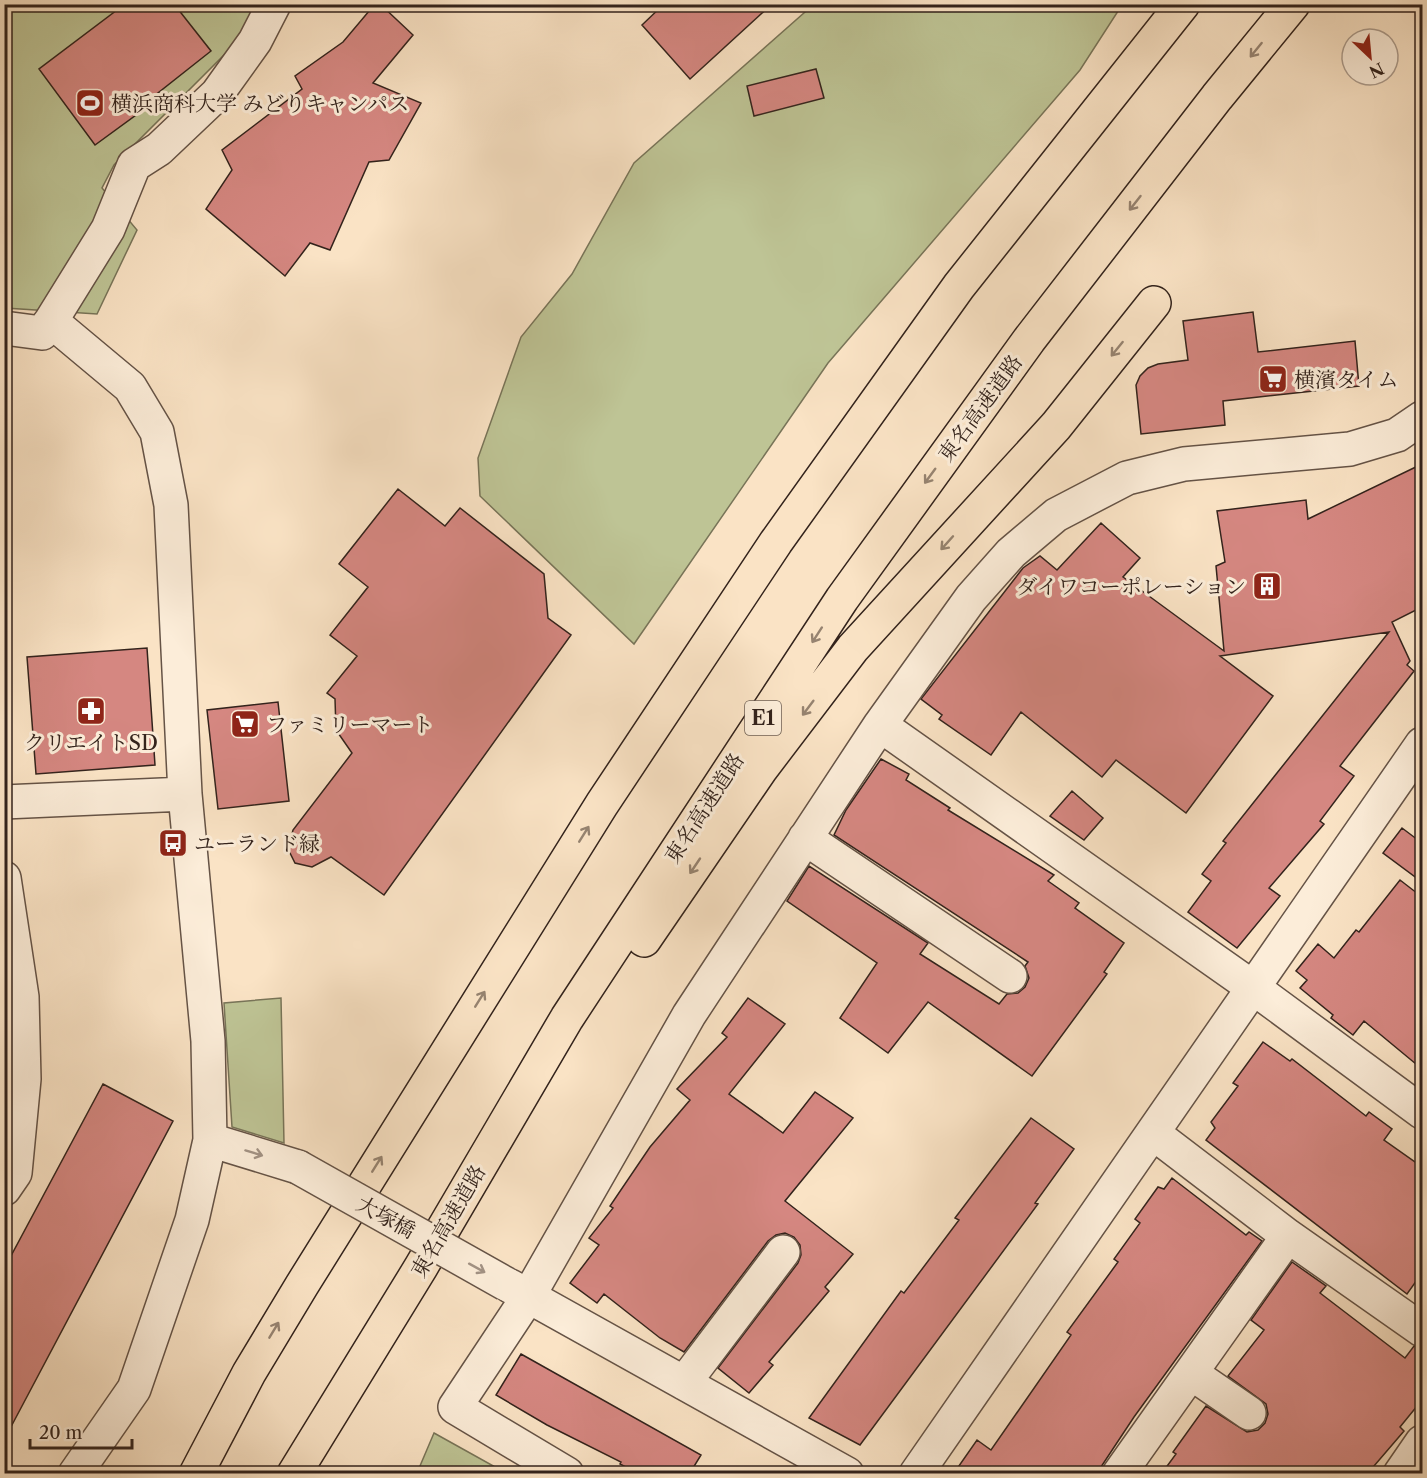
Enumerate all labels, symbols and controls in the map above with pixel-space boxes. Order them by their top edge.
north arrow [1340,27,1400,87]
one-way arrow [1249,42,1263,57]
text: N [1366,58,1387,83]
sports icon: 横浜商科大学 みどりキャンパス [74,87,106,119]
place label: 横浜商科大学 みどりキャンパス [111,91,409,116]
one-way arrow [1129,195,1142,211]
one-way arrow [1111,341,1124,357]
street label: 東名高速道路 [933,350,1027,466]
supermarket icon: 横濱タイム [1257,363,1289,395]
place label: 横濱タイム [1294,367,1399,392]
one-way arrow [924,468,936,484]
one-way arrow [940,535,954,550]
building icon: ダイワコーポレーション [1251,570,1283,602]
place label: ダイワコーポレーション [1016,574,1246,599]
one-way arrow [811,627,824,644]
pharmacy icon: クリエイトSD [75,695,107,727]
one-way arrow [801,699,814,715]
road number: E1 [745,701,781,735]
supermarket icon: ファミリーマート [229,708,261,740]
place label: ファミリーマート [266,712,434,737]
place label: クリエイトSD [24,730,158,755]
street label: 東名高速道路 [659,748,749,868]
one-way arrow [578,826,590,843]
bus stop icon: ユーランド緑 [157,827,189,859]
place label: ユーランド緑 [194,831,320,856]
one-way arrow [688,858,701,875]
one-way arrow [475,991,487,1008]
one-way arrow [244,1149,263,1160]
one-way arrow [371,1156,384,1173]
street label: 東名高速道路 [406,1160,490,1282]
street label: 大塚橋 [352,1191,420,1243]
one-way arrow [468,1262,485,1274]
one-way arrow [269,1322,281,1339]
scale bar [30,1412,132,1450]
text: 20 m [39,1422,83,1444]

